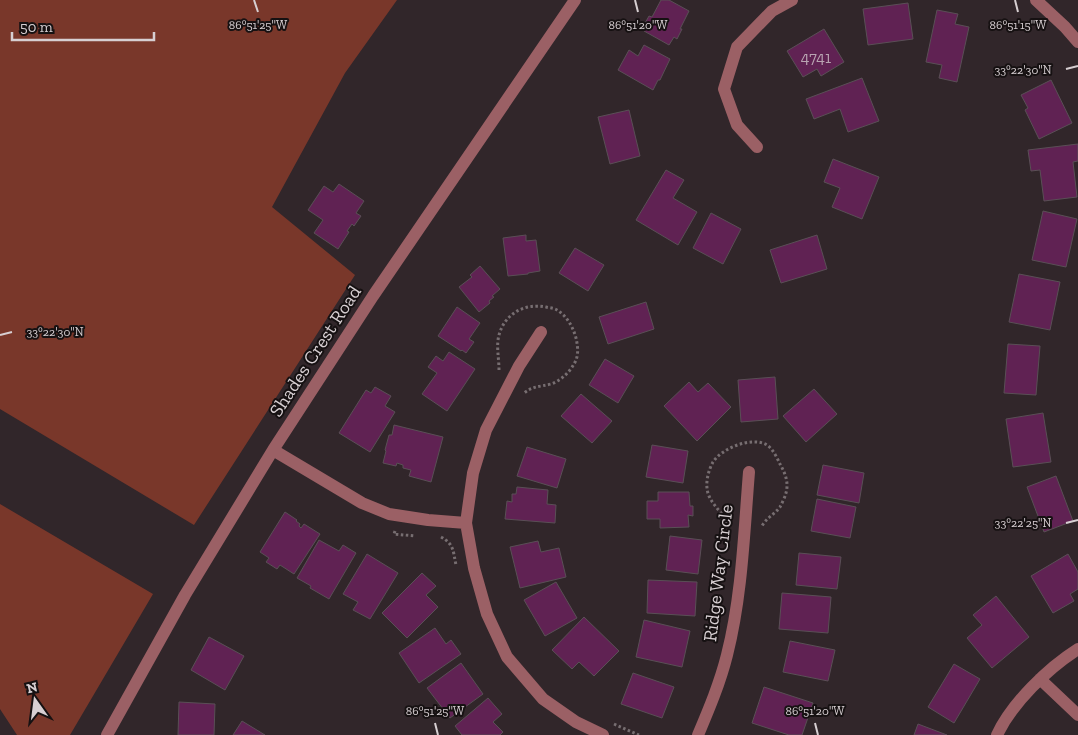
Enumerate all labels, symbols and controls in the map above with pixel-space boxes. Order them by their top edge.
scale bar [12,10,155,42]
text: 50 m [20,18,53,36]
text: 86°51'25"W [229,18,288,32]
text: 86°51'20"W [608,18,668,32]
text: 86°51'15"W [990,18,1047,32]
house number: 4741 [801,48,831,67]
text: 33°22'30"N [994,63,1052,77]
street label: Shades Crest Road [264,281,366,421]
text: 33°22'30"N [26,325,84,339]
street label: Ridge Way Circle [698,503,738,643]
text: 33°22'25"N [995,516,1052,530]
north arrow [10,675,60,725]
text: N [25,678,40,697]
text: 86°51'25"W [406,704,465,718]
text: 86°51'20"W [785,704,845,718]

